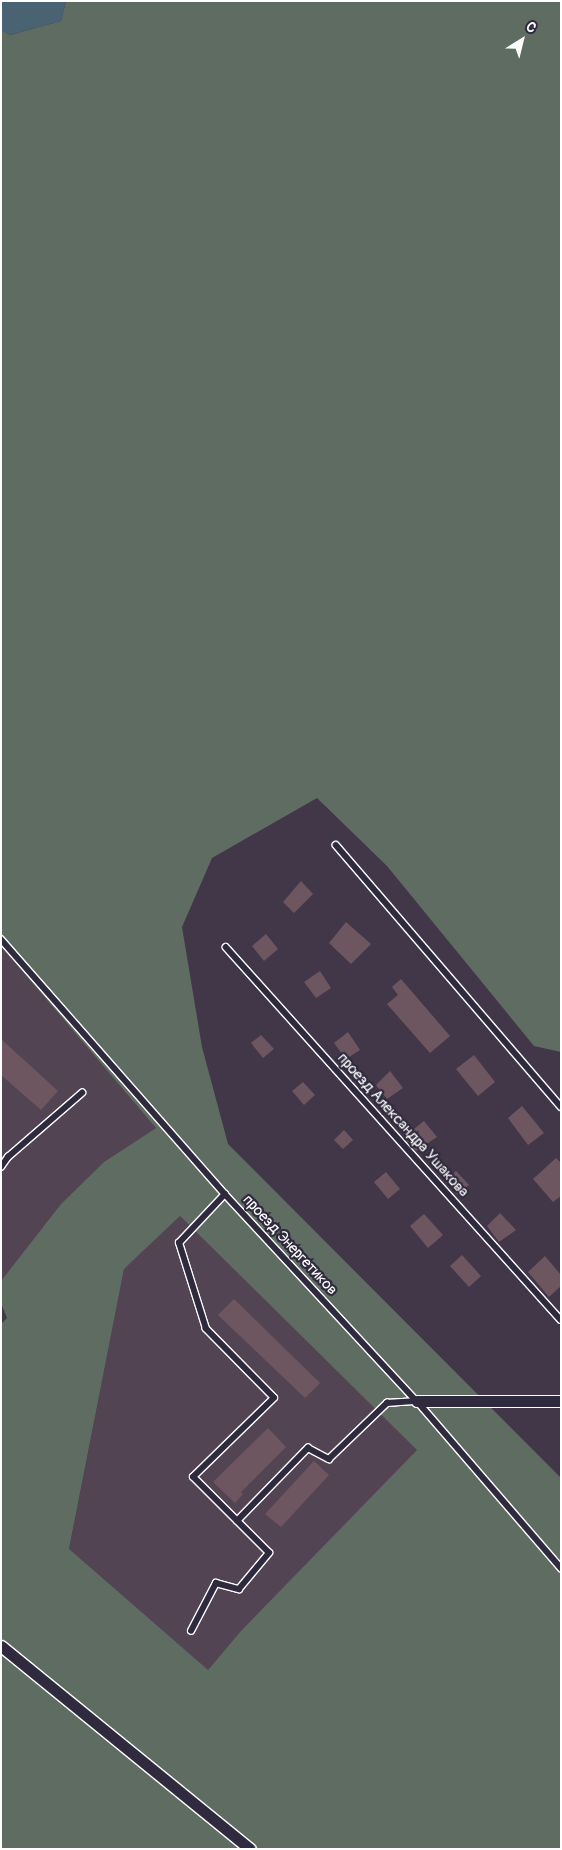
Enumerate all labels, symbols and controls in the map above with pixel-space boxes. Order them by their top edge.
north arrow [497,15,547,65]
text: С [523,18,540,37]
street label: проезд Александра Ушакова [334,1049,472,1201]
street label: проезд Энергетиков [239,1191,341,1299]

